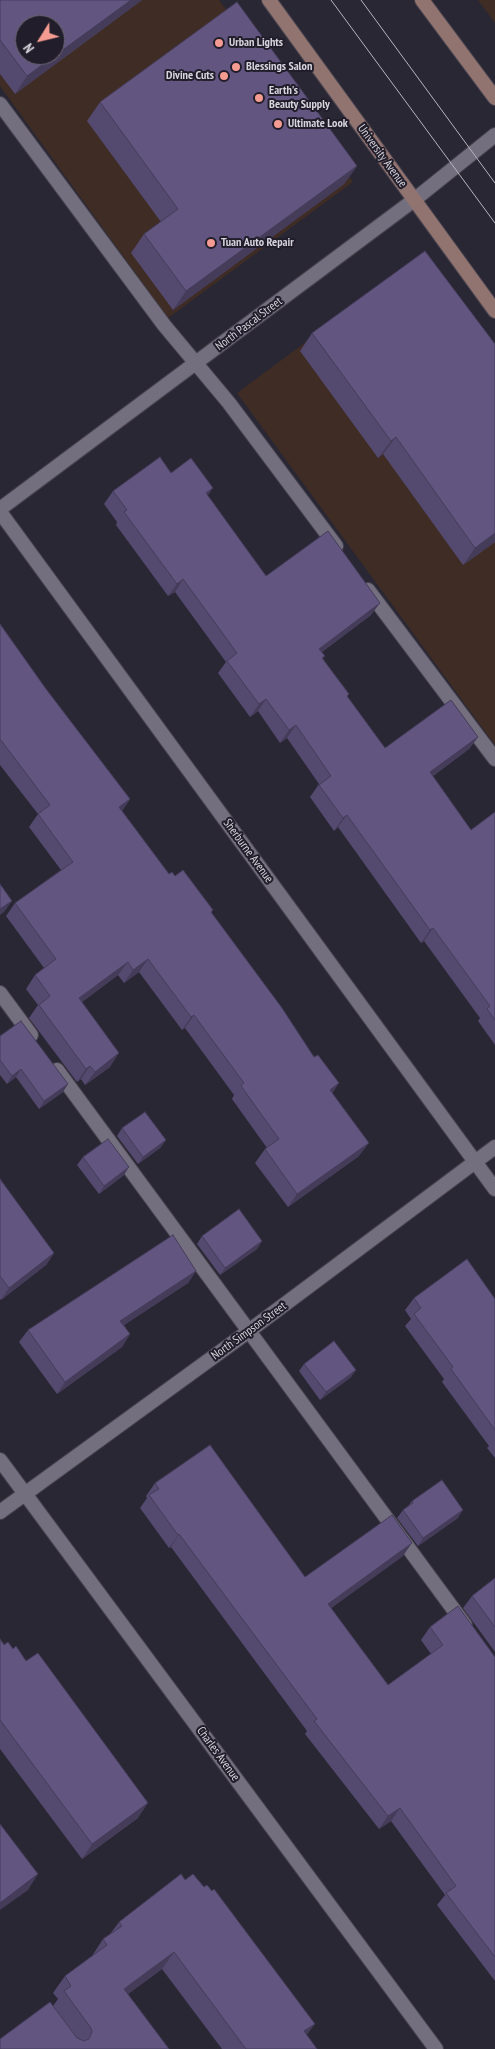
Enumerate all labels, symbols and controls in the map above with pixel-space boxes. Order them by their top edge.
north arrow [15,15,65,65]
place label: Urban Lights [229,36,283,50]
marker: Urban Lights [213,37,225,49]
text: N [19,40,38,57]
place label: Blessings Salon [246,60,312,74]
marker: Blessings Salon [230,61,242,73]
place label: Divine Cuts [166,69,214,83]
marker: Divine Cuts [218,70,230,82]
place label: Earth's Beauty Supply [269,84,330,112]
marker: Earth's Beauty Supply [253,92,265,104]
place label: Ultimate Look [288,117,348,131]
marker: Ultimate Look [272,118,284,130]
street label: University Avenue [354,122,410,190]
place label: Tuan Auto Repair [221,236,294,250]
marker: Tuan Auto Repair [205,237,217,249]
street label: North Pascal Street [213,294,285,354]
street label: Sherburne Avenue [220,816,276,886]
street label: North Simpson Street [209,1299,289,1363]
street label: Charles Avenue [193,1724,243,1784]

